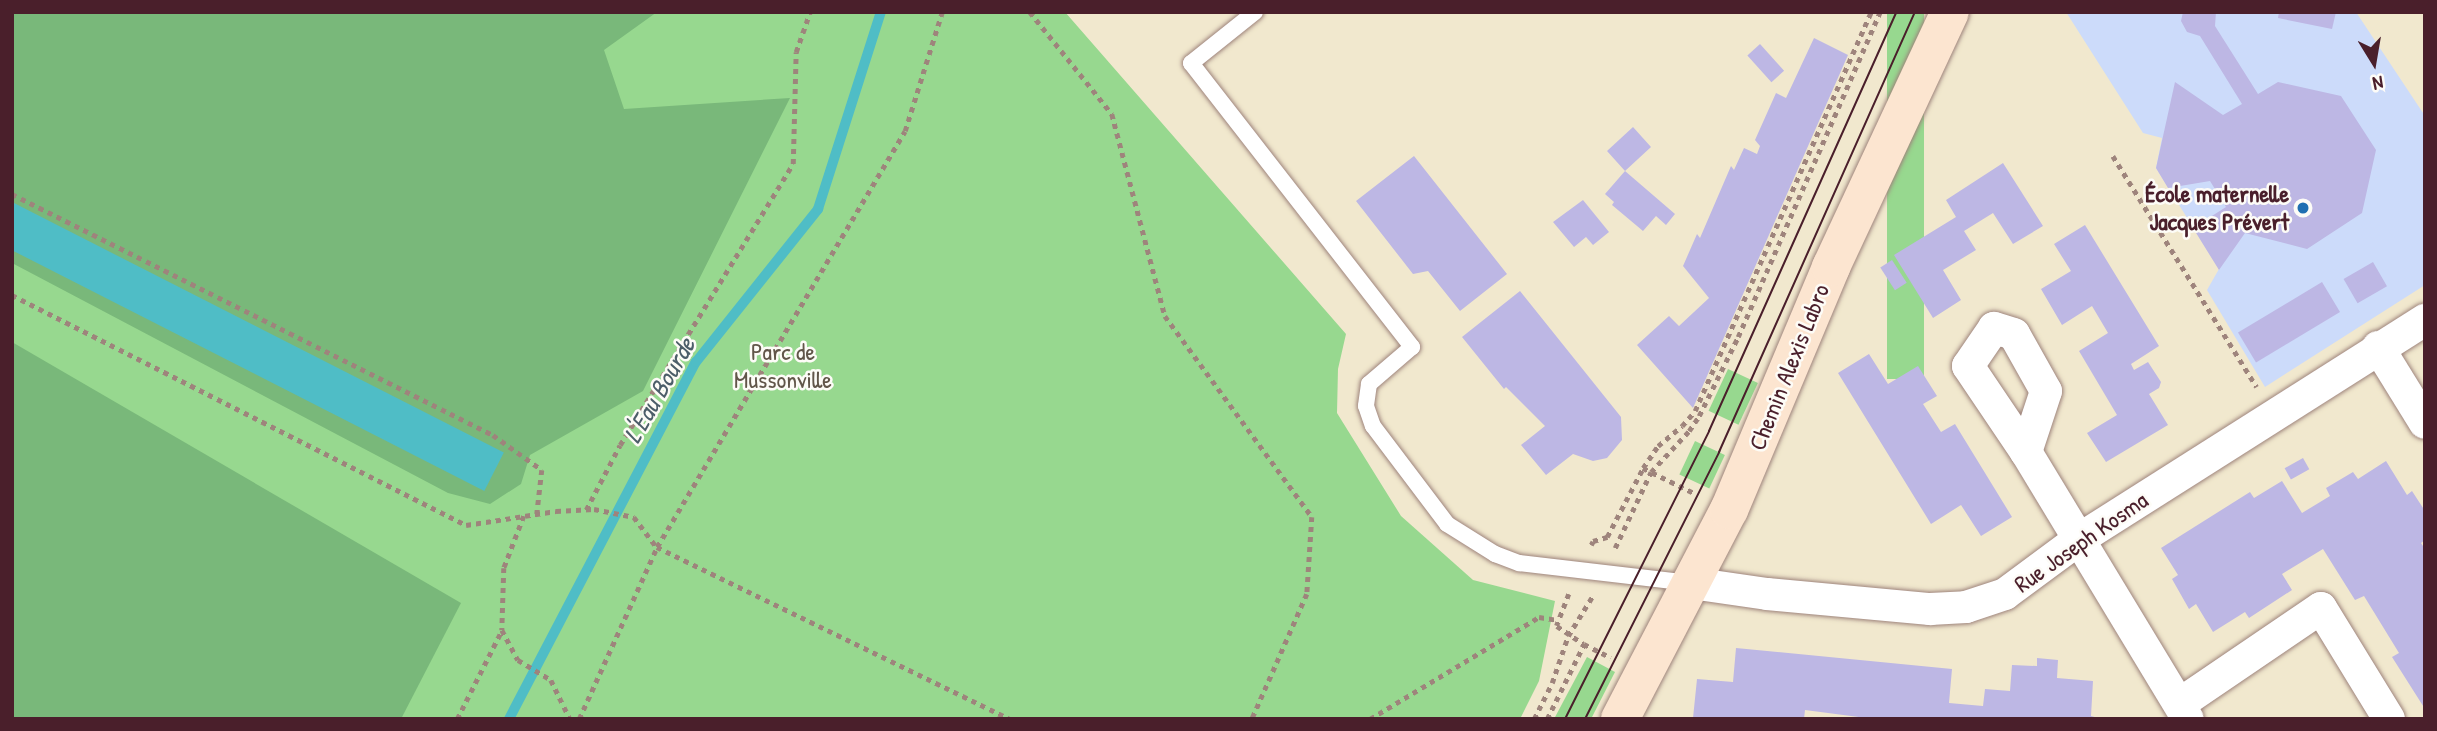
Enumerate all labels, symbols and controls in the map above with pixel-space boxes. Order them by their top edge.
north arrow [2339,28,2409,98]
text: N [2371,70,2385,97]
place label: École maternelle Jacques Prévert [2145,180,2289,236]
marker: École maternelle Jacques Prévert [2295,200,2311,216]
street label: Chemin Alexis Labro [1743,280,1835,454]
water label: L'Eau Bourde [616,332,702,448]
park label: Parc de Mussonville [734,338,832,394]
street label: Rue Joseph Kosma [2009,485,2153,599]

